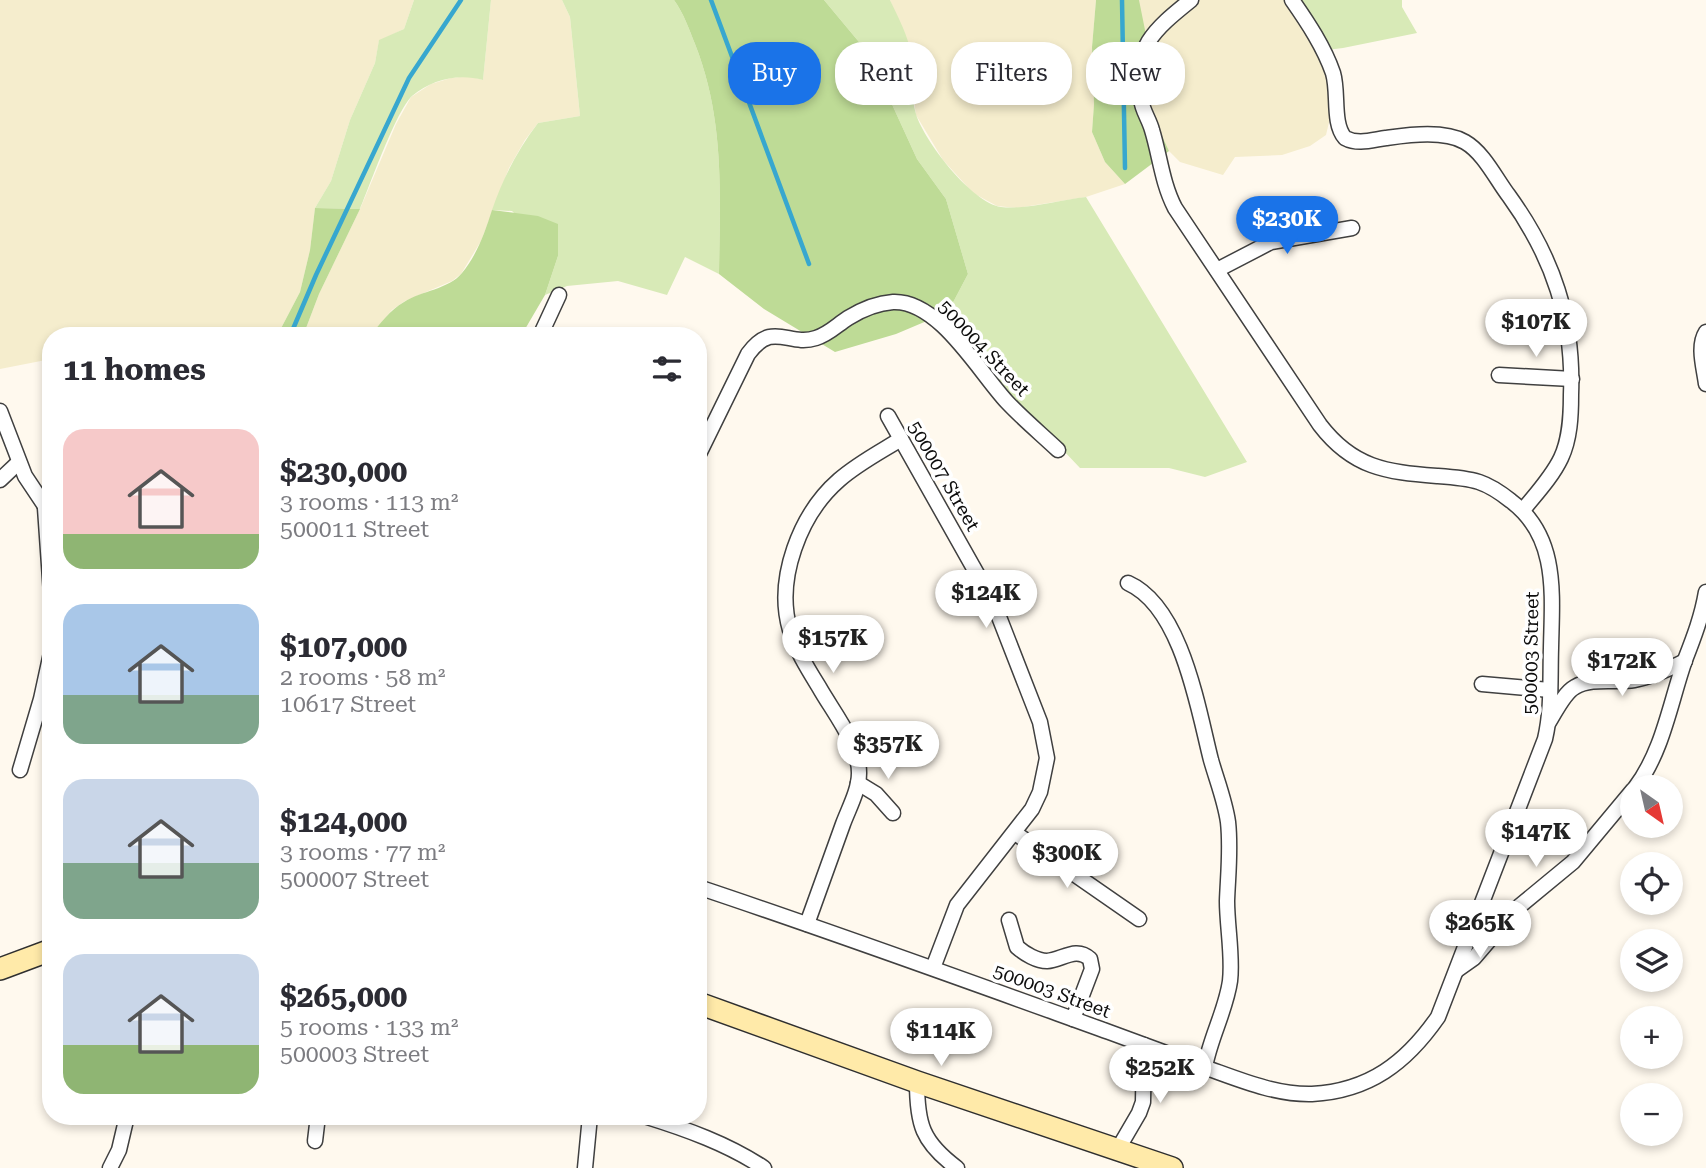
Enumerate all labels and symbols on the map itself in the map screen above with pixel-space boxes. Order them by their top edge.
pin: $230K [1238,196,1336,256]
street label: 500004 Street [934,295,1034,401]
pin: $107K [1487,300,1585,359]
street label: 500007 Street [903,417,985,535]
pin: $124K [937,570,1035,630]
street label: 500003 Street [1518,591,1544,715]
pin: $157K [784,616,882,675]
pin: $172K [1573,638,1671,698]
pin: $357K [839,722,937,781]
north arrow [1620,775,1684,838]
pin: $147K [1487,810,1585,869]
pin: $300K [1018,830,1116,890]
pin: $265K [1431,900,1529,960]
street label: 500003 Street [990,959,1114,1023]
pin: $114K [892,1009,990,1068]
pin: $252K [1111,1046,1209,1105]

